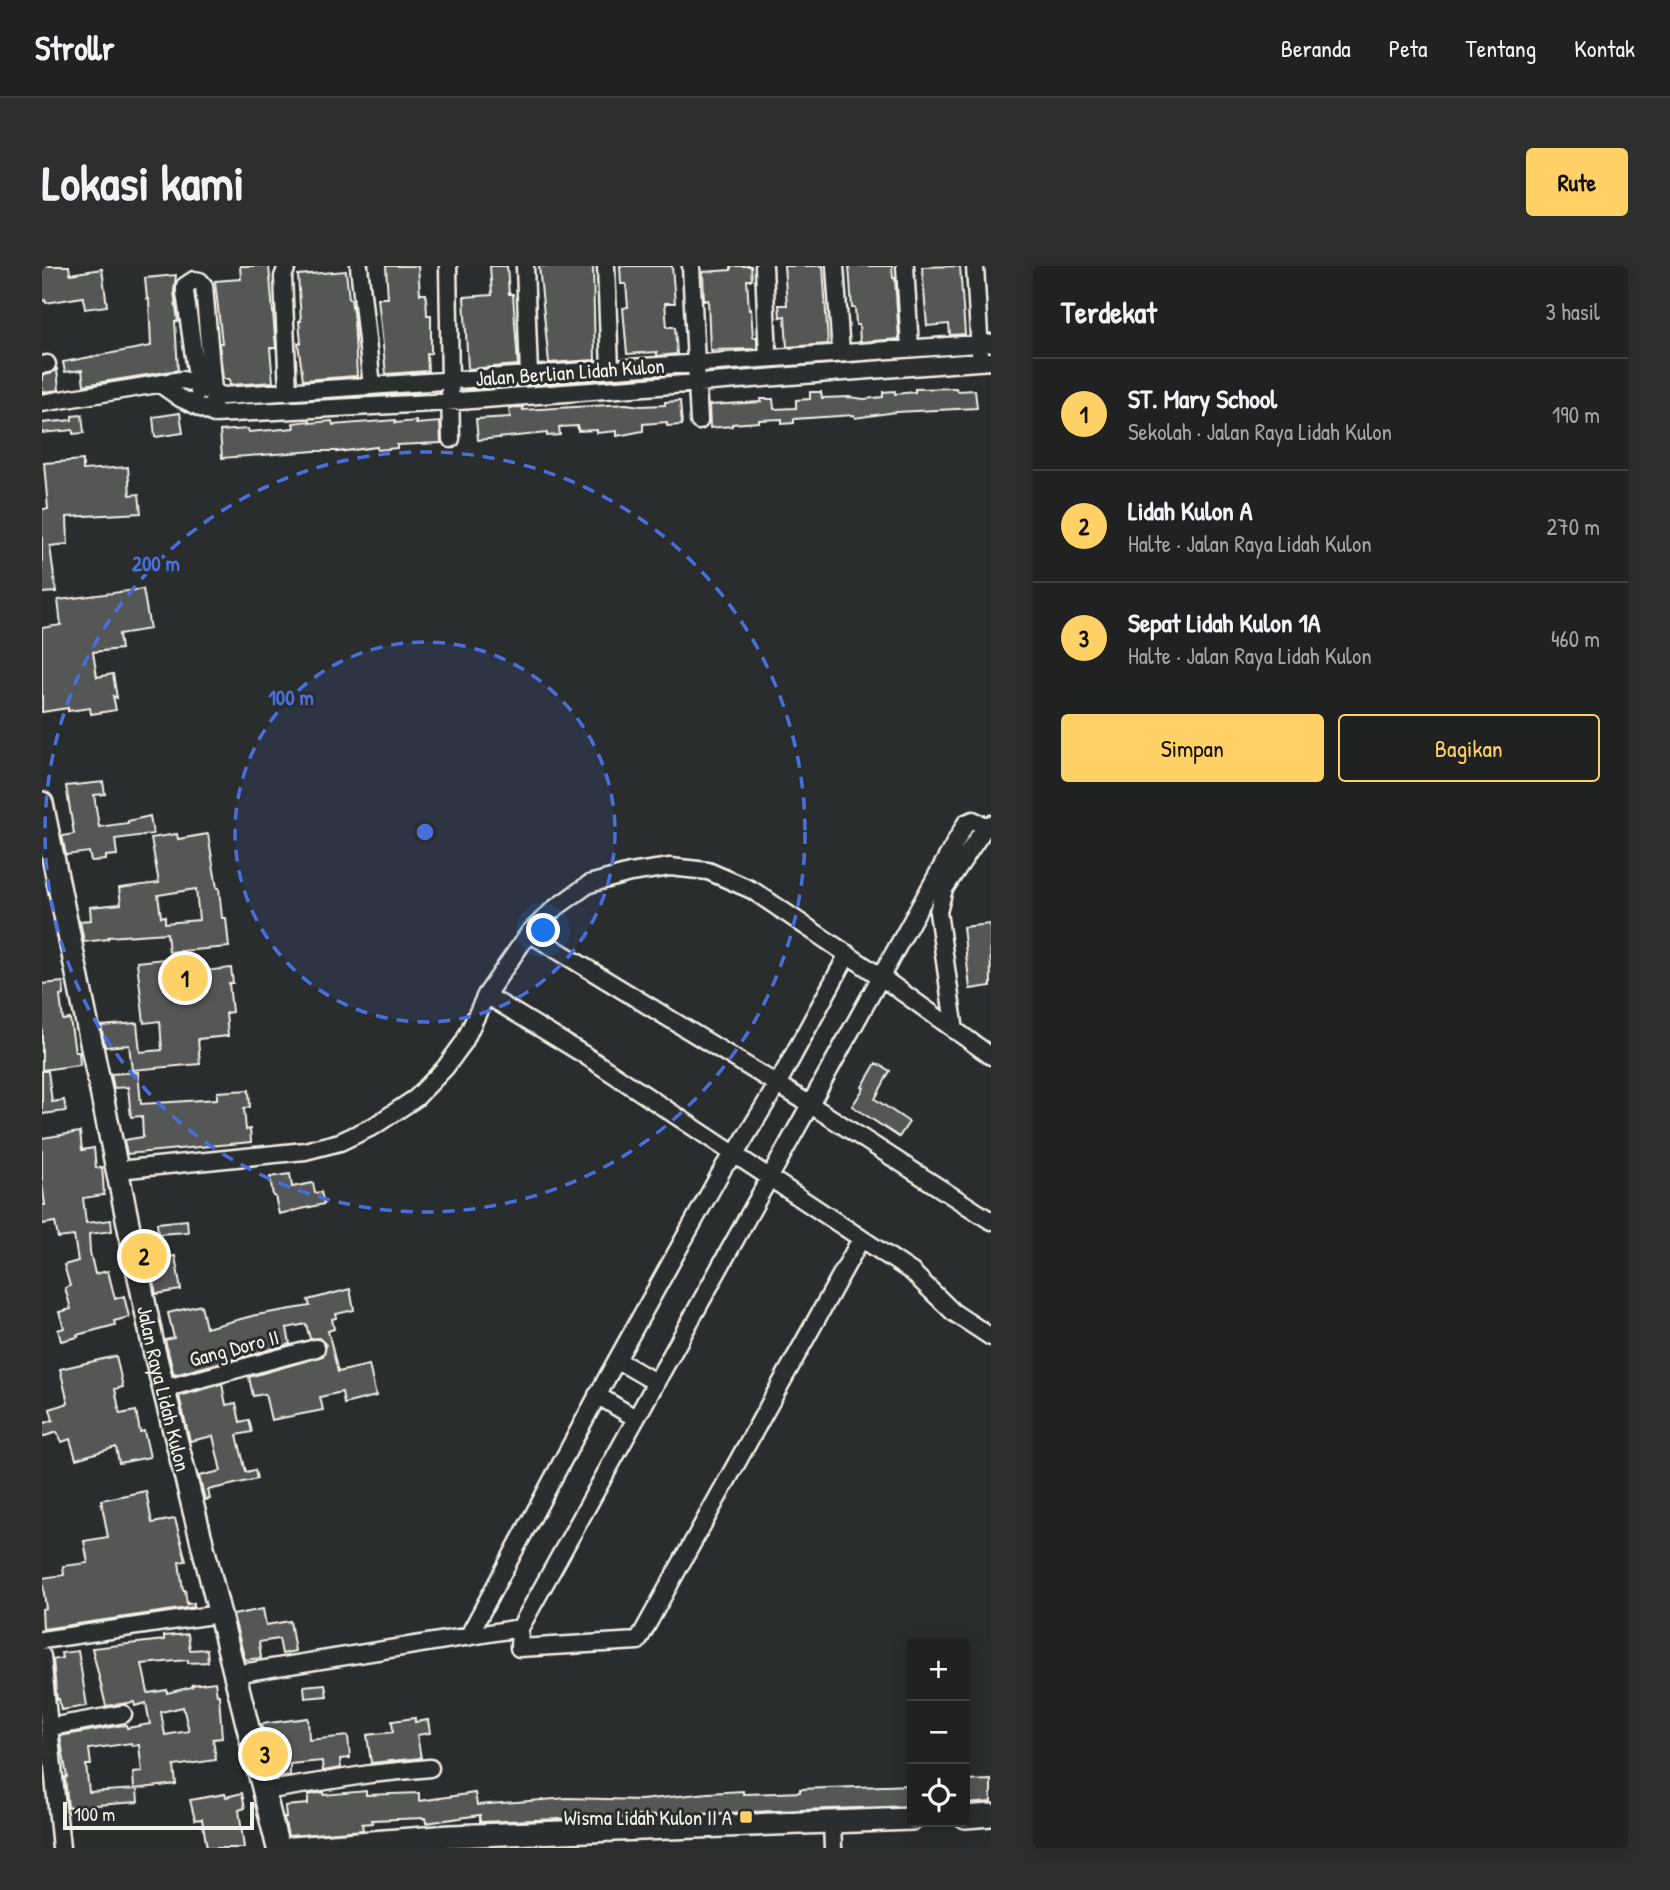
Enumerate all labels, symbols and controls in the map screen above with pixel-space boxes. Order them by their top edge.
text: Strollr [35,26,114,70]
text: Beranda [1281,32,1351,64]
text: Peta [1389,32,1427,64]
text: Tentang [1465,32,1536,64]
text: Kontak [1574,32,1635,64]
button: Rute [1526,148,1628,216]
text: Lokasi kami [42,149,244,215]
text: Terdekat [1061,292,1157,332]
text: 3 hasil [1546,296,1600,327]
street label: Jalan Berlian Lidah Kulon [474,351,666,393]
text: ST. Mary School [1128,381,1277,416]
text: 1 [1080,399,1088,430]
text: 190 m [1552,399,1600,430]
text: Sekolah · Jalan Raya Lidah Kulon [1128,416,1392,447]
text: Lidah Kulon A [1128,493,1253,528]
text: 2 [1079,511,1089,542]
text: 270 m [1547,511,1600,542]
text: Halte · Jalan Raya Lidah Kulon [1128,528,1372,559]
text: 200 m [132,549,180,578]
text: Sepat Lidah Kulon 1A [1128,605,1321,640]
text: 3 [1079,623,1089,654]
text: 460 m [1551,623,1600,654]
text: Halte · Jalan Raya Lidah Kulon [1128,640,1372,671]
text: 100 m [268,683,314,712]
button: Simpan [1061,714,1324,782]
button: Bagikan [1338,714,1600,782]
centre of rings [413,820,437,844]
your location [526,913,560,947]
pin: 1 [162,952,208,1004]
pin: 2 [121,1230,167,1282]
street label: Jalan Raya Lidah Kulon [131,1303,198,1474]
street label: Gang Doro II [186,1322,282,1374]
map controls [907,1638,970,1827]
button: + [907,1638,970,1701]
button: − [907,1701,970,1764]
pin: 3 [242,1728,288,1780]
button: locate [907,1764,970,1827]
scale bar [63,1799,254,1831]
text: 100 m [74,1801,115,1827]
place label: Wisma Lidah Kulon II A [564,1803,732,1832]
marker: Wisma Lidah Kulon II A [738,1809,754,1825]

